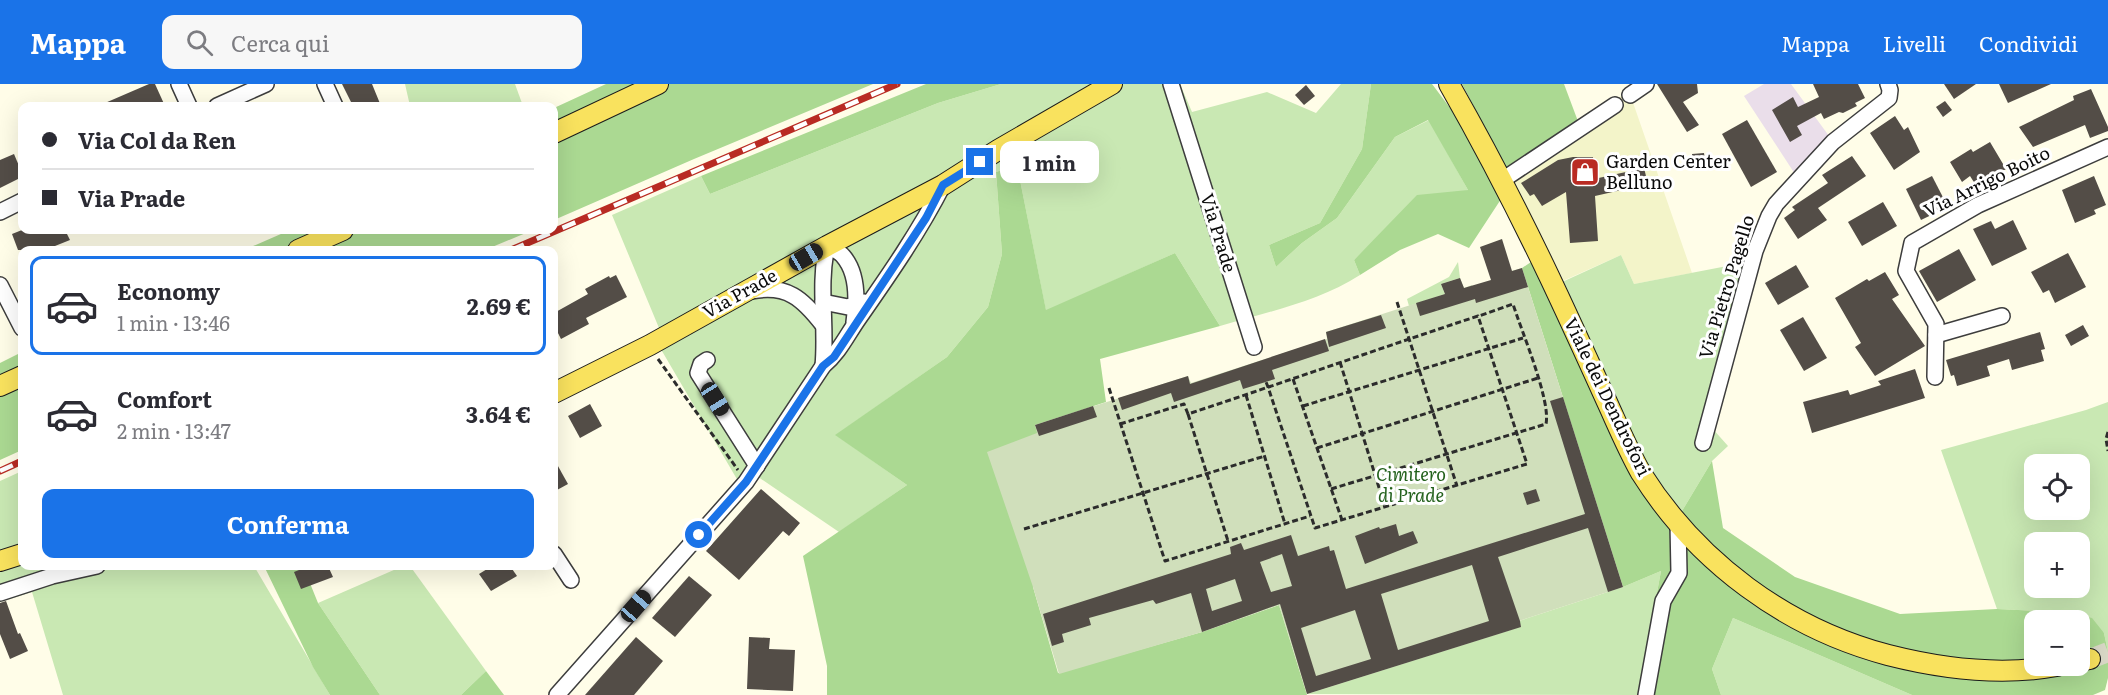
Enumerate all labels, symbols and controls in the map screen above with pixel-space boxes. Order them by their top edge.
search box [162,15,582,69]
text: Mappa [30,21,126,63]
icon: search [183,26,216,59]
text: Cerca qui [231,26,329,59]
text: Mappa [1781,27,1850,58]
text: Livelli [1883,27,1946,58]
text: Condividi [1979,27,2078,58]
text: Via Col da Ren [78,123,236,156]
street label: Via Arrigo Boito [1919,138,2054,223]
callout: 1 min [1001,141,1100,183]
text: 1 min [1023,147,1076,177]
place label: Garden Center Belluno [1606,147,1731,195]
route end [966,148,993,175]
shop icon: Garden Center Belluno [1569,156,1601,188]
text: Via Prade [78,181,185,214]
street label: Via Prade [1195,190,1244,275]
street label: Via Pietro Pagello [1691,211,1760,362]
car [786,240,826,274]
street label: Via Prade [697,261,781,324]
text: Economy [117,274,220,307]
icon: car [45,279,99,333]
text: 2.69 € [467,289,531,322]
text: 1 min · 13:46 [117,307,230,337]
street label: Viale dei Dendrofori [1558,312,1659,480]
car [698,379,732,419]
text: Comfort [117,382,212,415]
icon: car [45,387,99,441]
text: 3.64 € [466,397,531,430]
text: 2 min · 13:47 [117,415,231,445]
map controls [2024,454,2090,676]
button: locate [2024,454,2090,520]
park label: Cimitero di Prade [1376,460,1446,508]
button: Conferma [42,489,534,558]
route start [685,521,712,548]
button: + [2024,532,2090,598]
car [617,587,655,625]
button: − [2024,610,2090,676]

